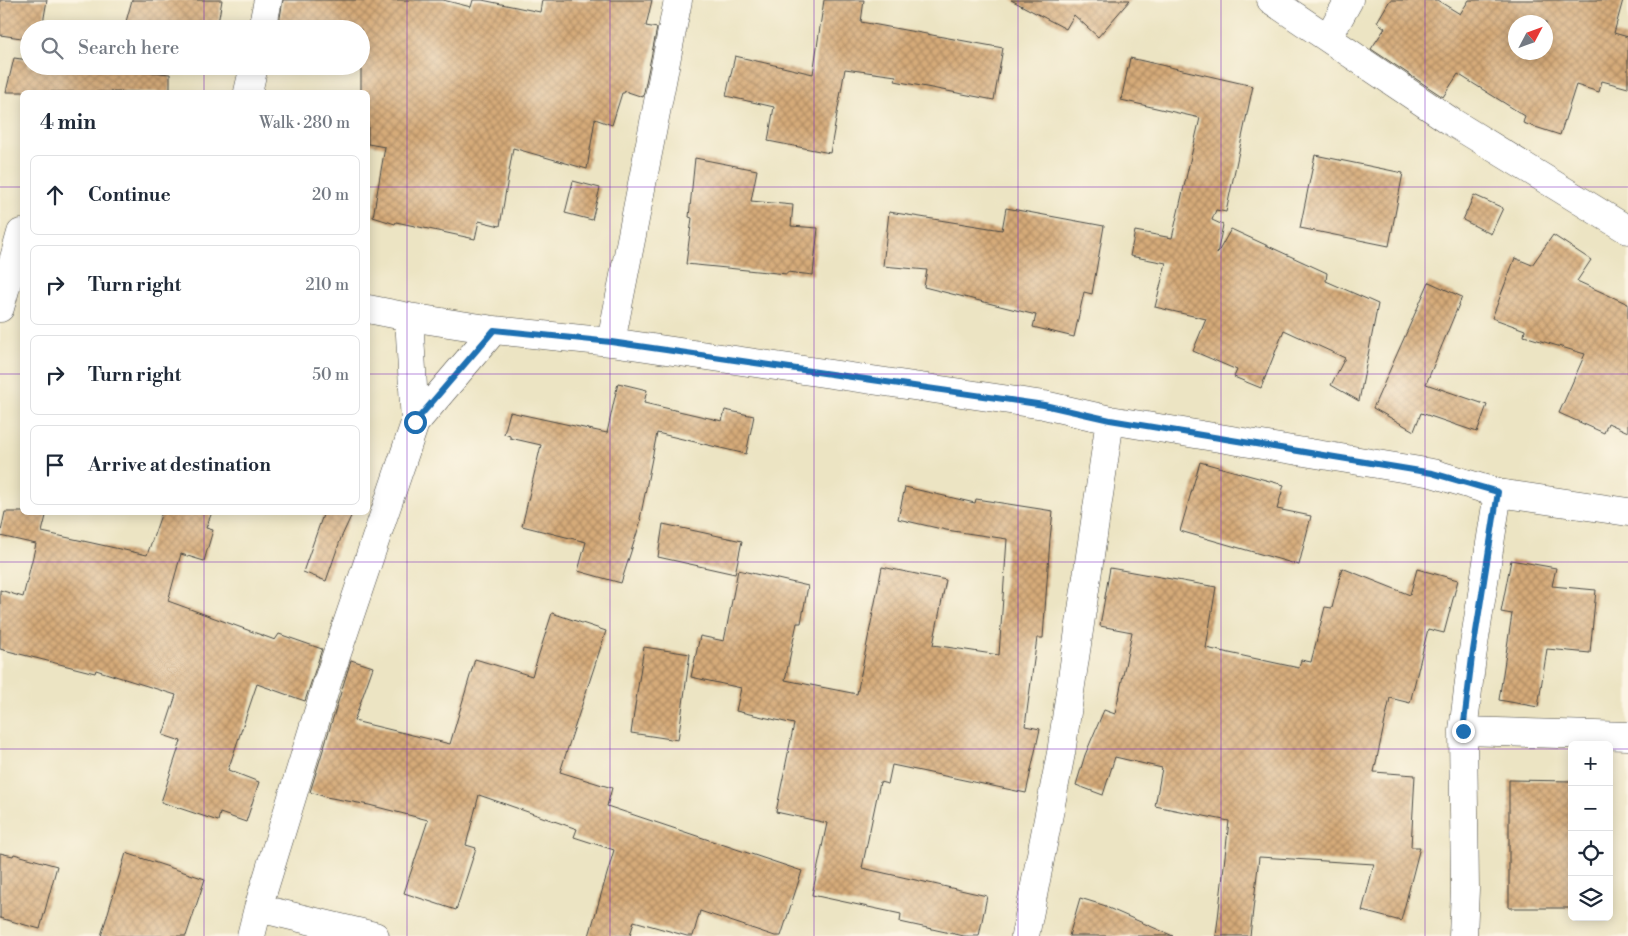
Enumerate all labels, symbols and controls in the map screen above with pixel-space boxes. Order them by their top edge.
north arrow [1508,15,1553,60]
search box [20,20,370,75]
icon: search [38,34,66,62]
text: Search here [78,36,179,60]
text: 4 min [40,110,96,136]
text: Walk · 280 m [259,113,350,133]
icon: ahead [41,181,69,209]
text: Continue [88,183,171,207]
text: 20 m [312,185,349,205]
icon: right [41,271,69,299]
text: Turn right [88,273,181,297]
text: 210 m [305,275,349,295]
icon: right [41,361,69,389]
text: Turn right [88,363,181,387]
text: 50 m [312,365,349,385]
route start [404,411,427,434]
icon: arrive [41,451,69,479]
text: Arrive at destination [88,453,271,477]
route end [1452,720,1475,743]
map controls [1568,741,1613,921]
button: + [1568,741,1613,786]
button: − [1568,786,1613,831]
button: locate [1568,831,1613,876]
button: layers [1568,876,1613,921]

